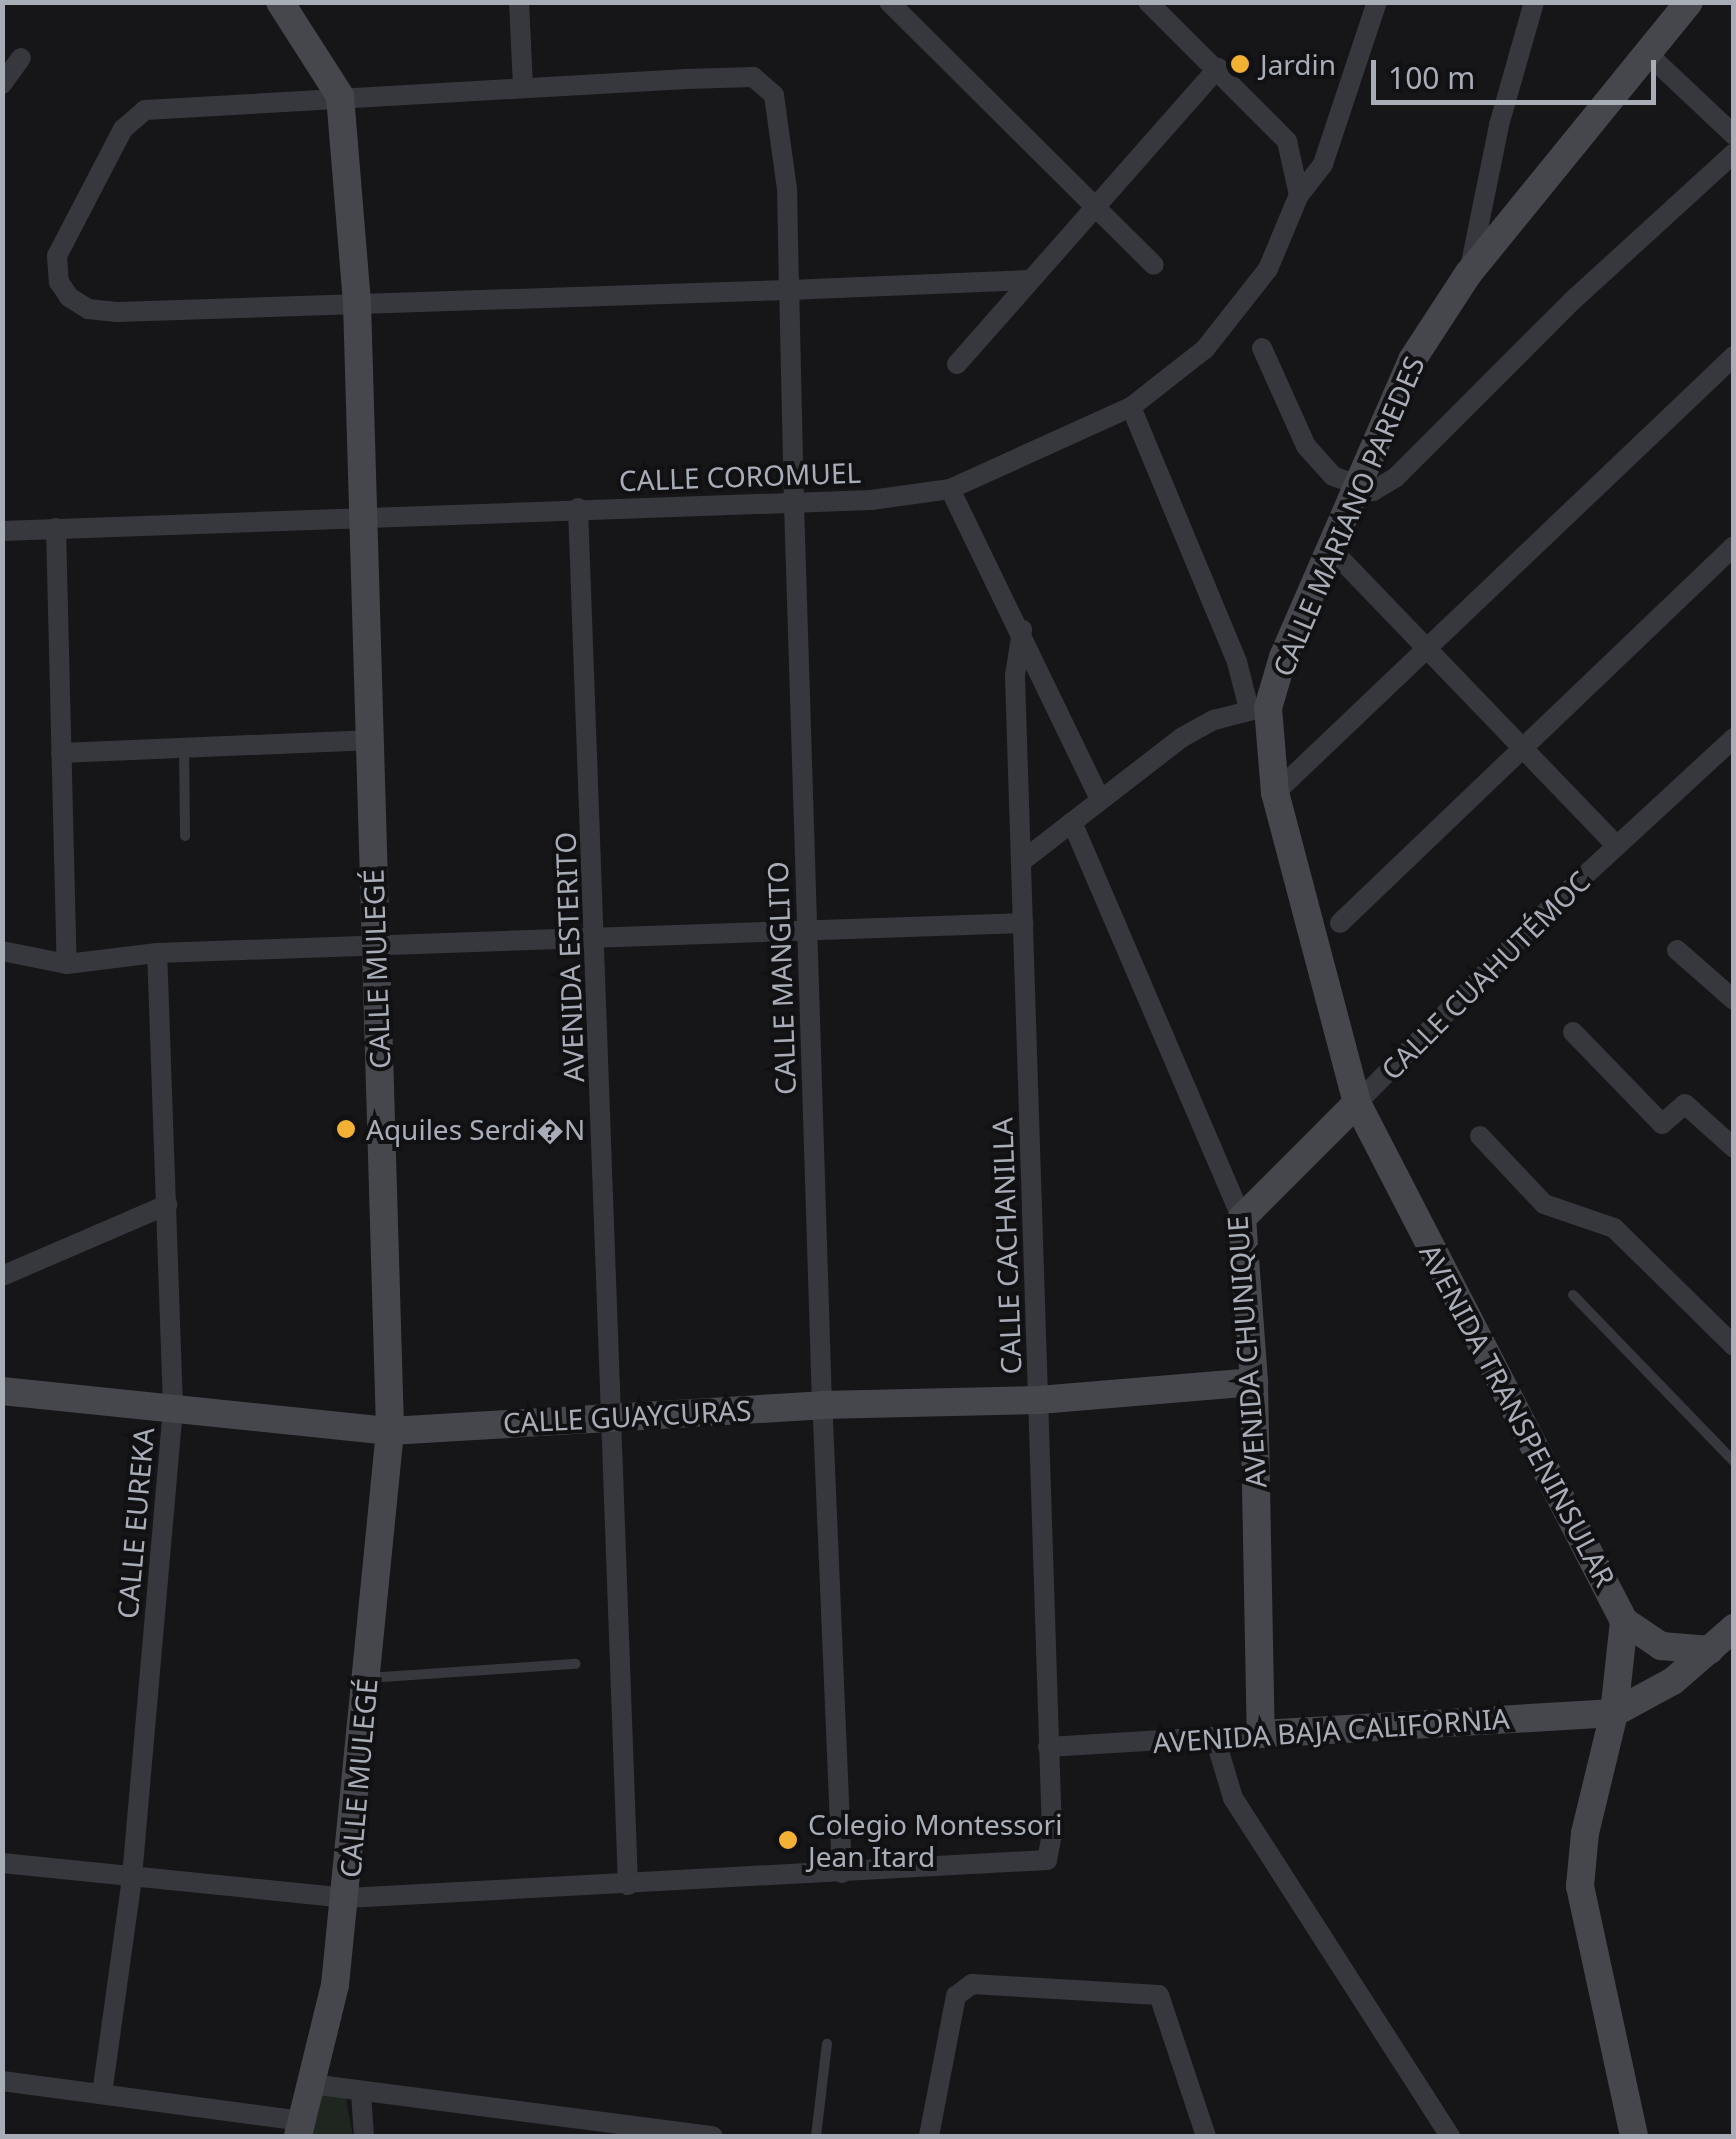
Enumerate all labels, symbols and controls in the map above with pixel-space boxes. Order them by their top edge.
scale bar [1376,40,1661,102]
place label: Jardin [1260,47,1336,81]
marker: Jardin [1229,53,1251,75]
text: 100 m [1388,57,1475,98]
street label: CALLE MARIANO PAREDES [1265,351,1431,681]
street label: CALLE COROMUEL [618,455,862,497]
street label: AVENIDA ESTERITO [548,831,590,1083]
street label: CALLE MANGLITO [760,861,802,1095]
street label: CALLE CUAHUTÉMOC [1374,864,1596,1086]
street label: CALLE MULEGÉ [356,869,396,1069]
place label: Aquiles Serdi�N [366,1112,585,1146]
street label: CALLE CACHANILLA [985,1117,1027,1375]
marker: Aquiles Serdi�N [335,1118,357,1140]
street label: AVENIDA CHUNIQUE [1220,1215,1272,1489]
street label: AVENIDA TRANSPENINSULAR [1413,1238,1623,1592]
street label: CALLE GUAYCURAS [502,1393,752,1439]
street label: CALLE EUREKA [110,1426,160,1620]
street label: CALLE MULEGÉ [333,1677,383,1879]
street label: AVENIDA BAJA CALIFORNIA [1152,1701,1510,1759]
place label: Colegio Montessori Jean Itard [808,1807,1062,1873]
marker: Colegio Montessori Jean Itard [777,1829,799,1851]

